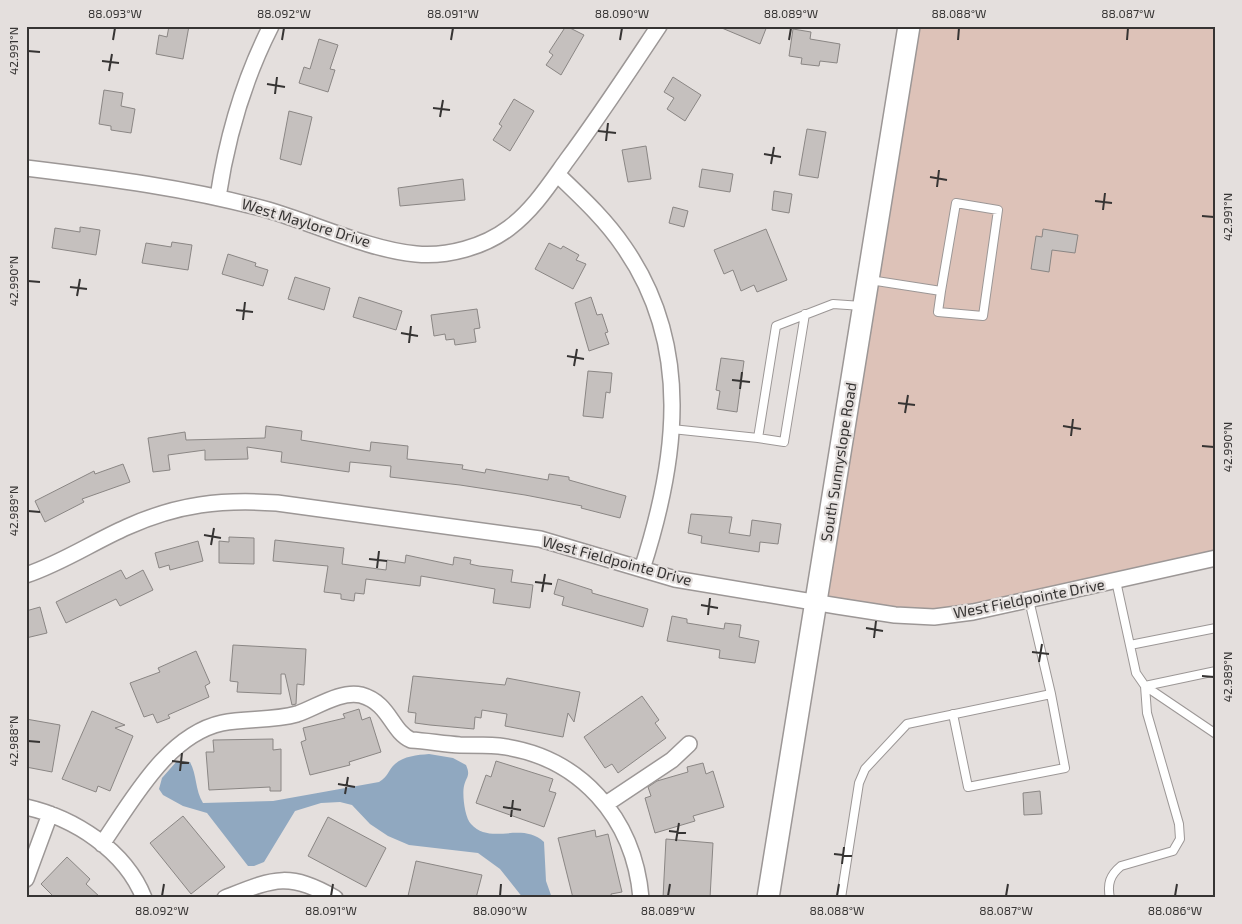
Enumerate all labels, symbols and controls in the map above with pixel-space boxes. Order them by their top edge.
text: 88.093°W [88,6,142,20]
text: 88.092°W [257,6,311,20]
text: 88.091°W [427,6,479,20]
text: 88.090°W [595,6,649,20]
text: 88.089°W [764,6,818,20]
text: 88.088°W [932,6,986,20]
text: 88.087°W [1101,6,1155,20]
text: 42.991°N [6,27,20,75]
text: 42.991°N [1220,193,1234,241]
street label: West Maylore Drive [240,194,373,250]
text: 42.990°N [6,256,20,306]
street label: South Sunnyslope Road [817,381,859,543]
text: 42.990°N [1220,422,1234,472]
text: 42.989°N [6,486,20,536]
street label: West Fieldpointe Drive [541,531,694,589]
street label: West Fieldpointe Drive [952,574,1106,622]
text: 42.989°N [1220,652,1234,702]
text: 42.988°N [6,715,20,767]
text: 88.092°W [135,903,189,917]
text: 88.091°W [305,903,357,917]
text: 88.090°W [473,903,527,917]
text: 88.089°W [641,903,695,917]
text: 88.088°W [810,903,864,917]
text: 88.087°W [979,903,1033,917]
text: 88.086°W [1148,903,1202,917]

